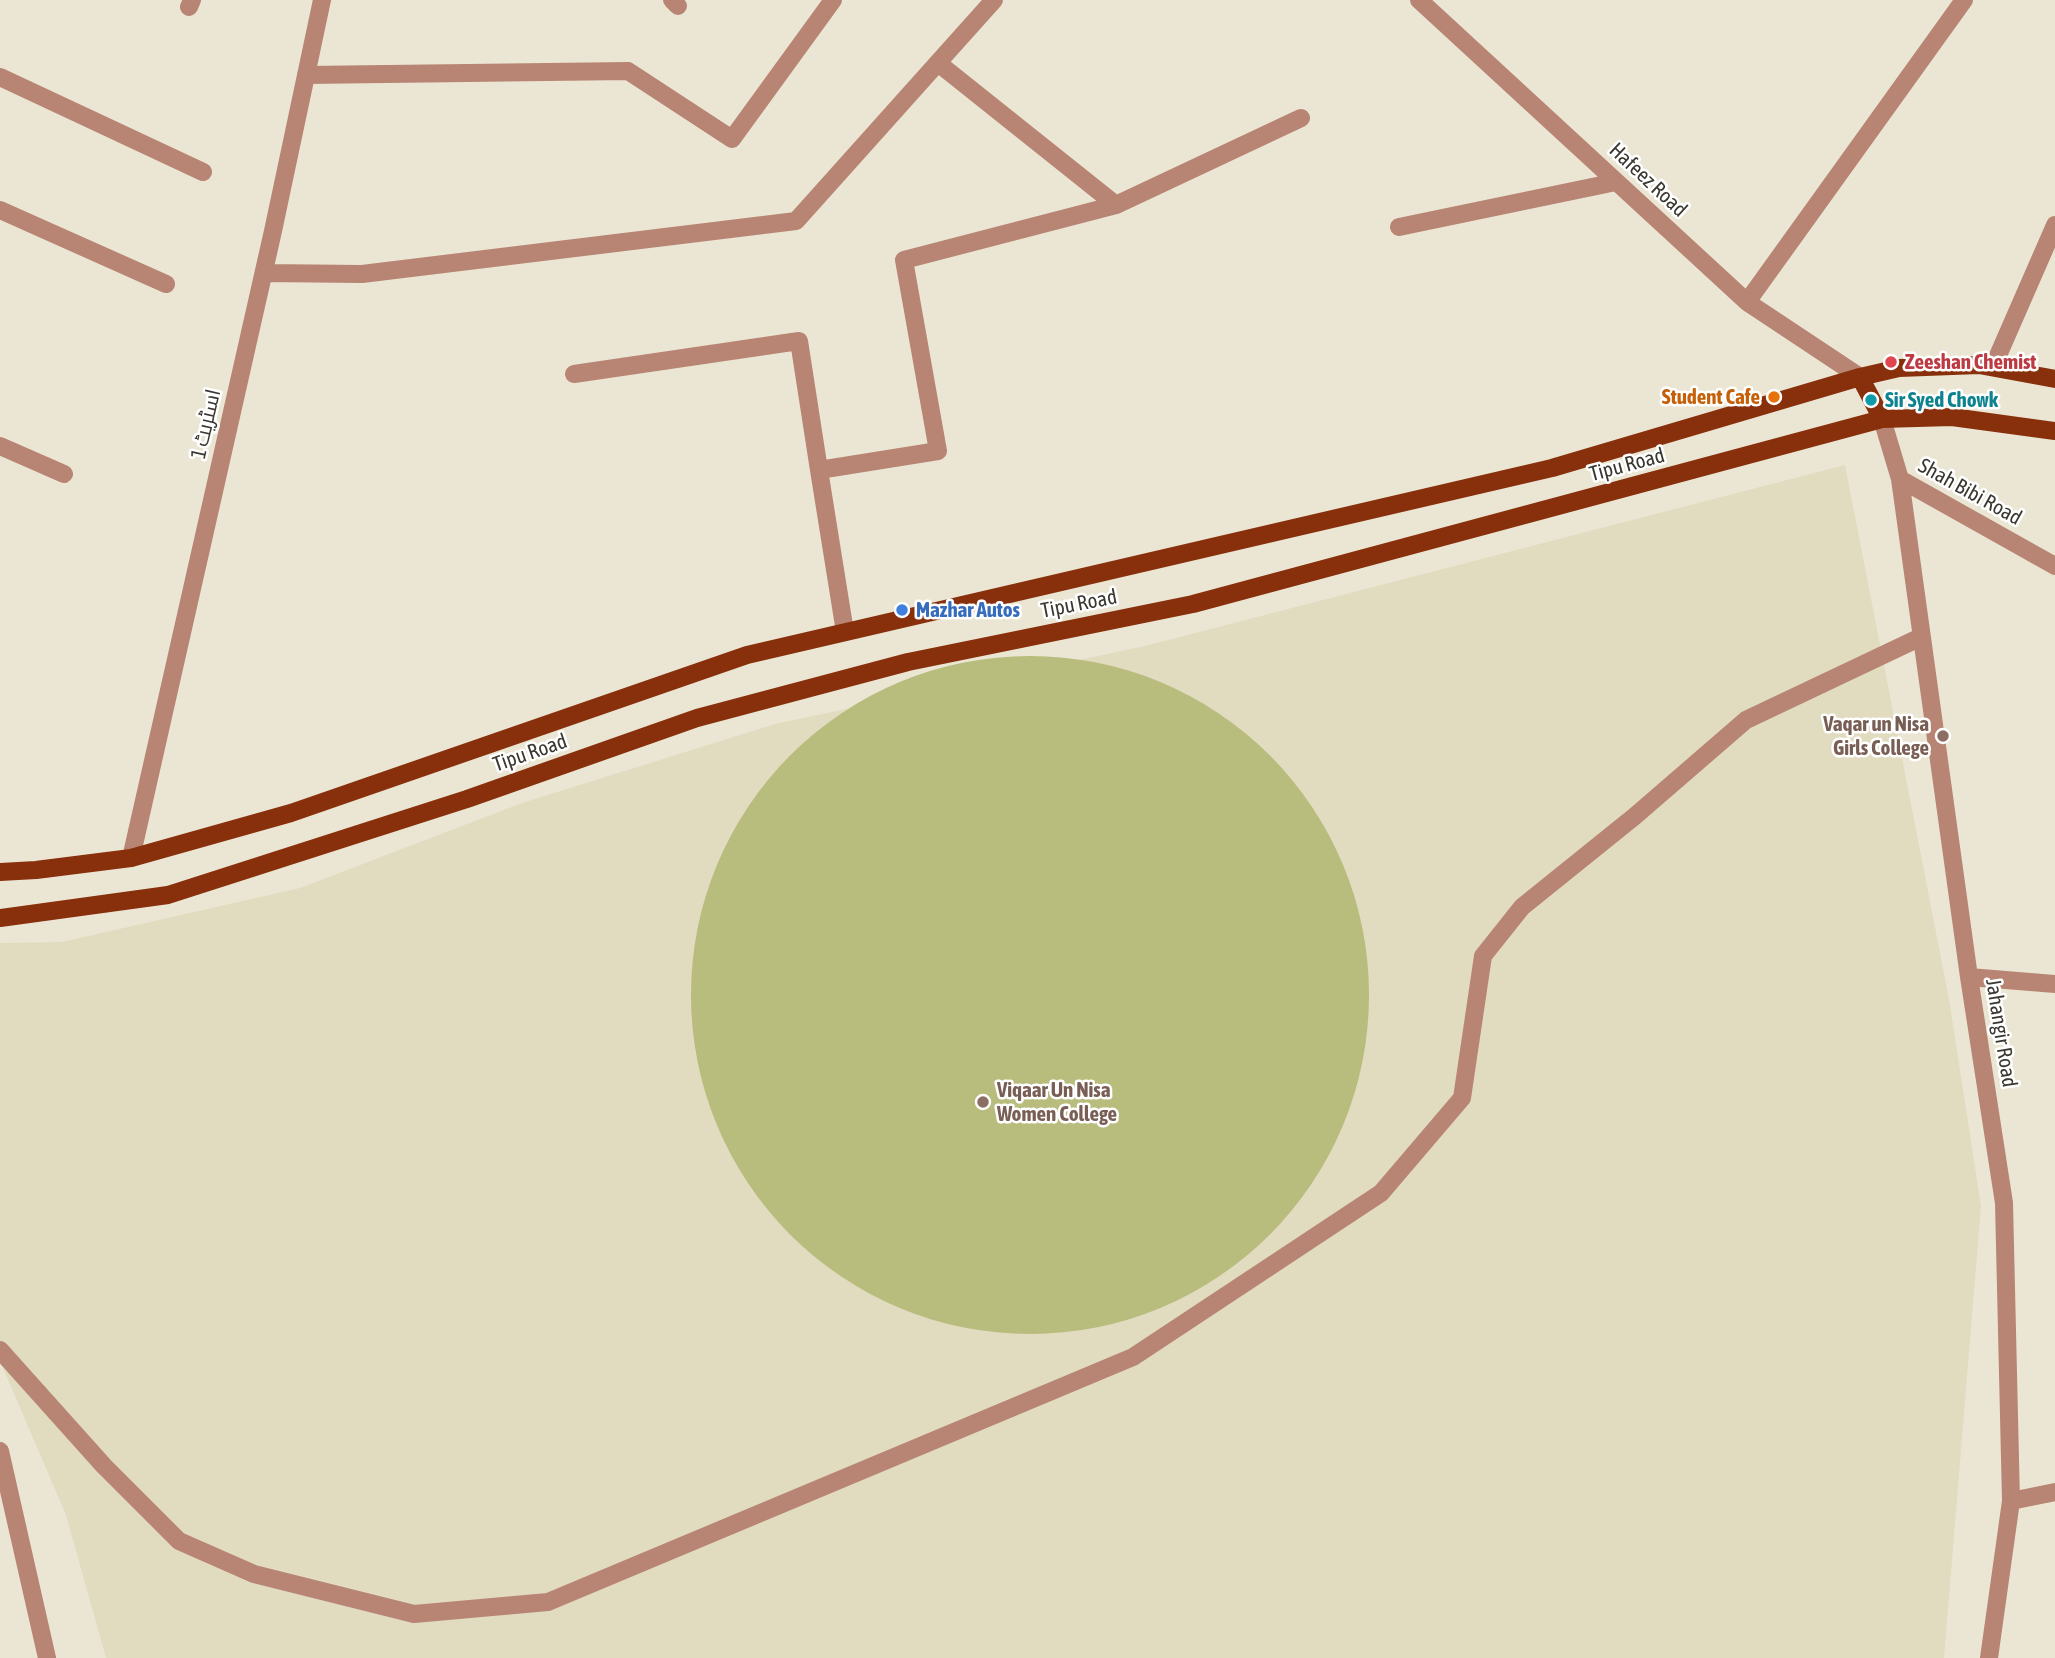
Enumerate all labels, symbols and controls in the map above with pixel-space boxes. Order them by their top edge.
street label: Hafeez Road [1604,138,1692,222]
place label: Zeeshan Chemist [1905,349,2036,375]
marker: Zeeshan Chemist [1883,354,1899,370]
place label: Student Cafe [1662,384,1760,410]
street label: اسٹریٹ 1 [186,387,226,461]
place label: Sir Syed Chowk [1885,387,1998,413]
marker: Student Cafe [1766,389,1782,405]
marker: Sir Syed Chowk [1863,392,1879,408]
street label: Tipu Road [1587,443,1667,487]
street label: Shah Bibi Road [1914,453,2026,531]
street label: Tipu Road [1039,584,1119,624]
place label: Mazhar Autos [916,597,1020,623]
marker: Mazhar Autos [894,602,910,618]
place label: Vaqar un Nisa Girls College [1823,711,1929,761]
marker: Vaqar un Nisa Girls College [1935,728,1951,744]
street label: Tipu Road [490,729,570,777]
street label: Jahangir Road [1980,977,2022,1089]
place label: Viqaar Un Nisa Women College [997,1077,1117,1127]
marker: Viqaar Un Nisa Women College [975,1094,991,1110]

